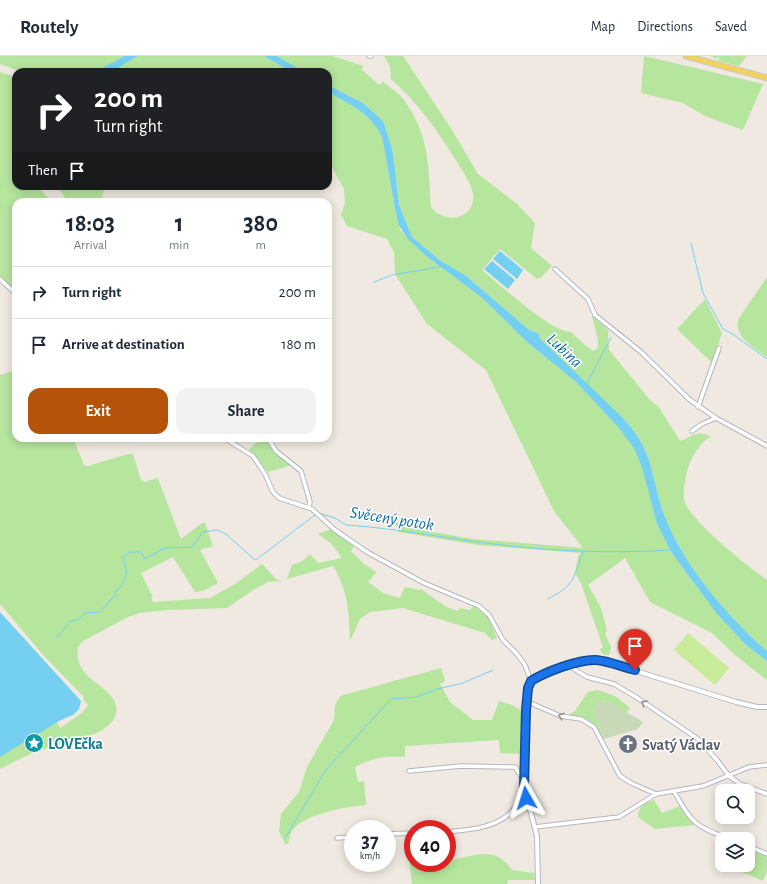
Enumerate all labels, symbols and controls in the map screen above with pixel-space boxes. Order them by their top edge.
text: Routely [20,18,79,37]
text: Map [591,20,615,34]
text: Directions [637,20,693,34]
text: Saved [715,20,747,34]
icon: right [28,84,80,136]
text: 200 m [94,85,163,113]
text: Turn right [94,118,163,136]
icon: arrive [66,160,88,182]
text: Then [28,163,58,178]
text: 18:03 [66,212,115,236]
text: 1 [175,212,183,236]
text: 380 [243,212,278,236]
text: Arrival [74,239,107,252]
text: min [169,239,189,252]
text: m [255,239,266,252]
icon: right [28,282,50,304]
text: Turn right [62,285,121,300]
text: 200 m [279,285,316,300]
water label: Lubina [544,330,586,371]
icon: arrive [28,334,50,356]
text: Arrive at destination [62,337,185,352]
text: 180 m [281,337,316,352]
button: Exit [28,388,168,434]
button: Share [176,388,316,434]
water label: Svěcený potok [349,503,435,535]
pin [618,629,652,670]
icon: arrive [624,635,646,657]
one-way arrow [642,701,649,708]
one-way arrow [558,712,565,721]
place icon: LOVEčka [23,732,45,754]
church icon: Svatý Václav [617,733,639,755]
place label: LOVEčka [48,736,103,752]
place label: Svatý Václav [642,737,721,754]
position arrow [505,777,547,819]
map controls [715,784,755,872]
button: search [715,784,755,824]
speed limit sign: 40 [404,820,456,872]
text: 37 [361,831,379,851]
button: layers [715,832,755,872]
text: km/h [360,851,380,861]

